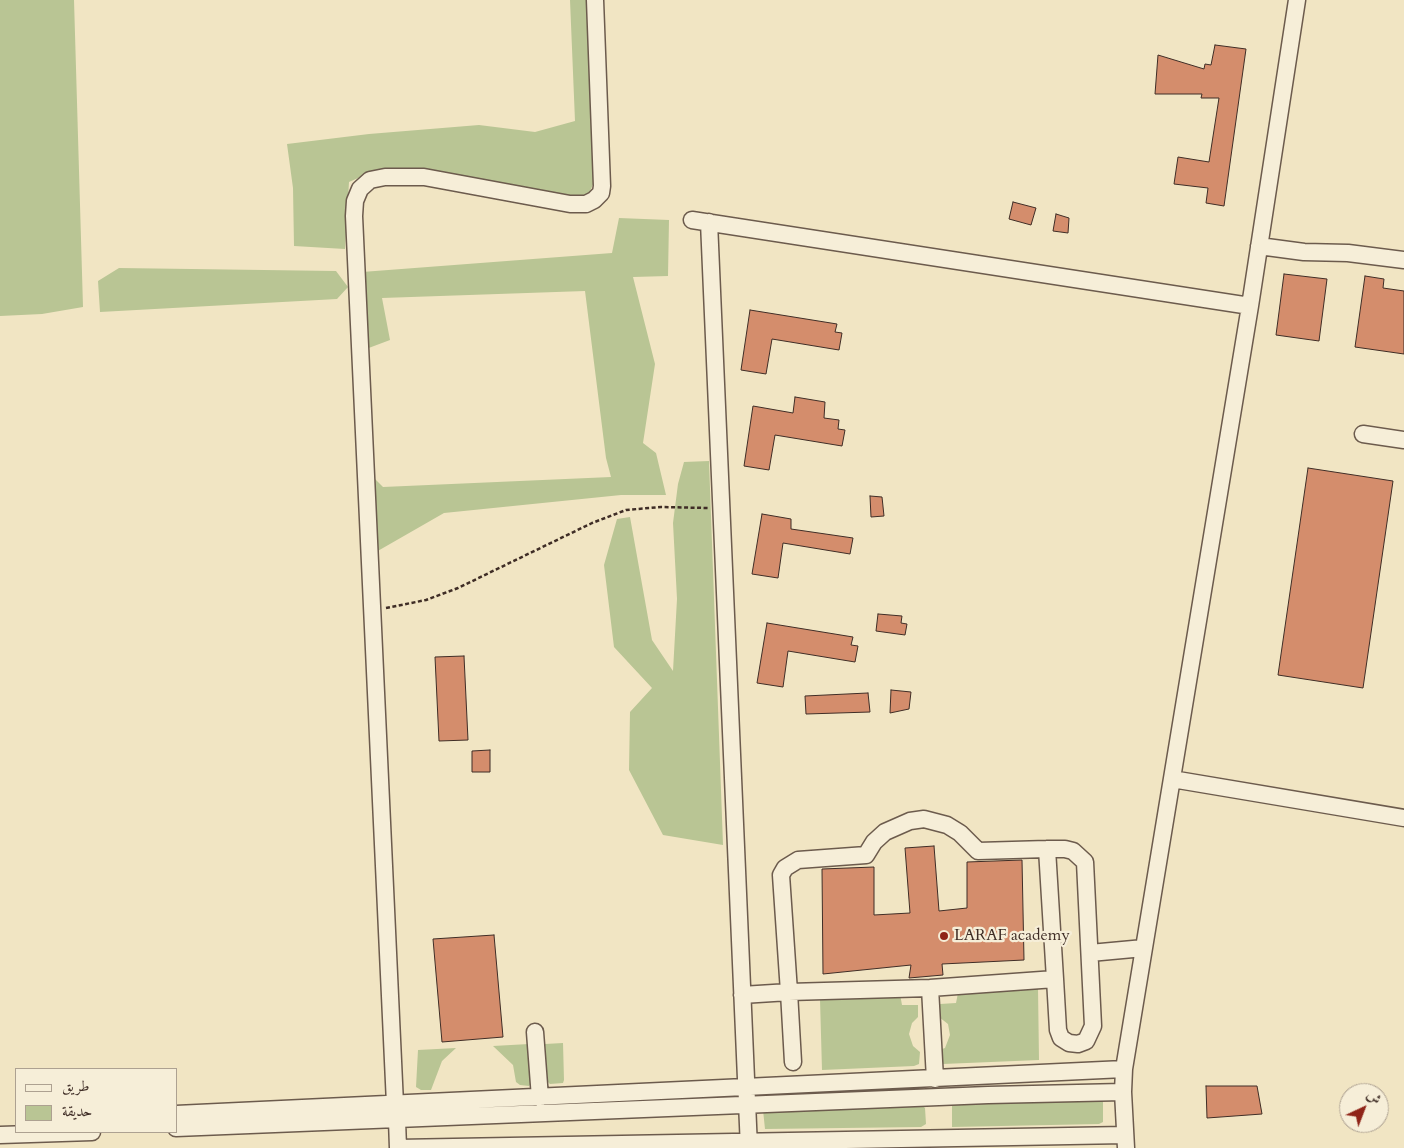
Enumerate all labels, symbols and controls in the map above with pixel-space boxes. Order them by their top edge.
place label: LARAF academy [954,926,1070,946]
marker: LARAF academy [938,930,950,942]
legend [15,1068,178,1133]
text: طريق [62,1076,89,1096]
north arrow [1339,1083,1389,1133]
text: ش [1362,1086,1385,1109]
text: حديقة [62,1101,92,1121]

